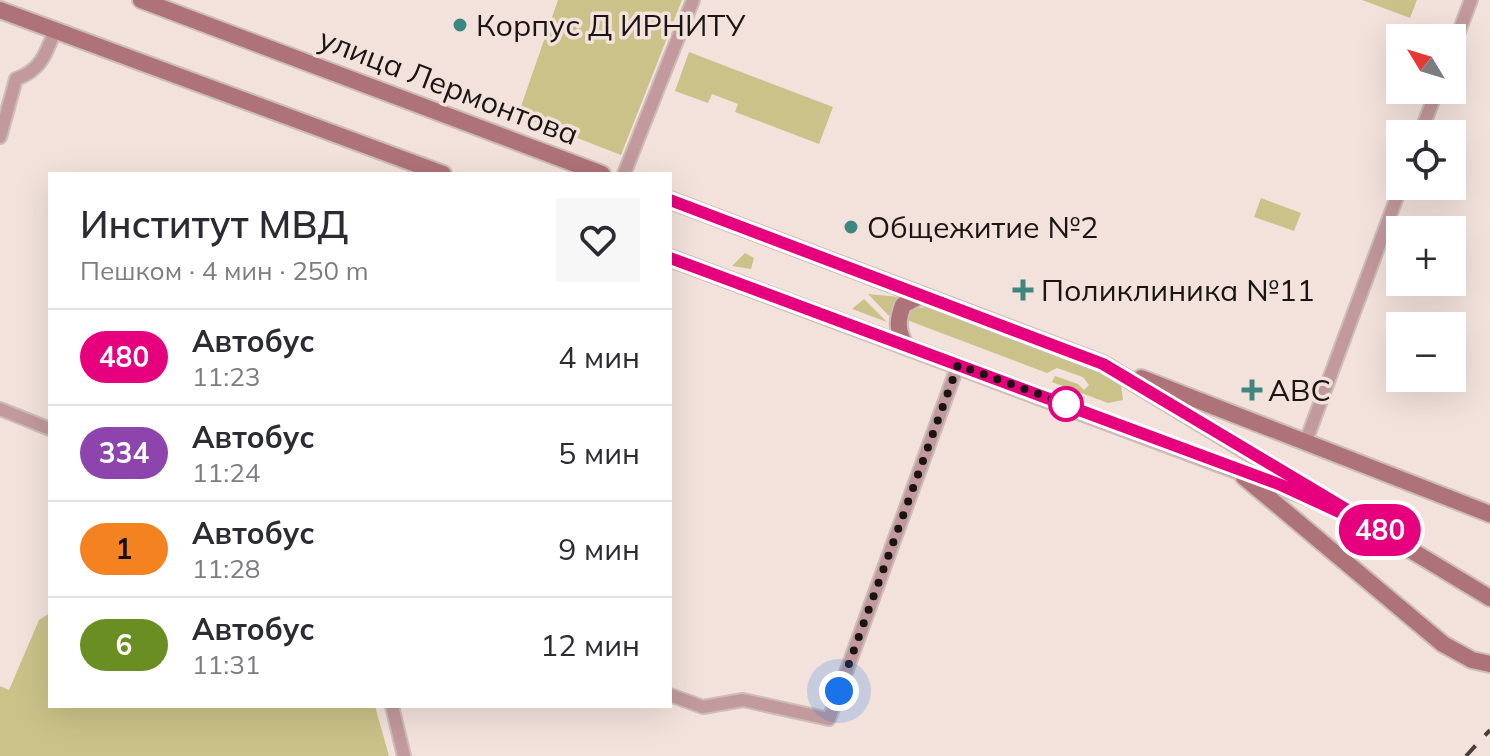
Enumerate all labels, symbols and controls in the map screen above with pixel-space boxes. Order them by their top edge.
place label: Корпус Д ИРНИТУ [476,6,745,44]
marker: Корпус Д ИРНИТУ [451,16,469,34]
street label: улица Лермонтова [314,19,584,153]
north arrow [1386,24,1466,104]
map controls [1386,24,1466,392]
button: locate [1386,120,1466,200]
button: heart [556,198,640,282]
text: Институт МВД [80,200,348,248]
place label: Общежитие №2 [867,208,1098,246]
button: + [1386,216,1466,296]
marker: Общежитие №2 [842,218,860,236]
text: Пешком · 4 мин · 250 m [80,254,369,287]
place label: Поликлиника №11 [1041,271,1315,309]
marker: Поликлиника №11 [1012,279,1034,301]
button: − [1386,312,1466,392]
text: Автобус [192,322,315,360]
text: 4 мин [558,338,640,376]
text: 480 [99,339,149,374]
text: 11:23 [192,360,260,393]
place label: ABC [1268,371,1331,409]
marker: ABC [1243,381,1261,399]
unlabelled marker [1049,387,1083,421]
text: Автобус [192,418,315,456]
text: 5 мин [558,434,640,472]
text: 334 [99,435,149,470]
text: 11:24 [192,456,260,489]
line badge: 480 [1334,504,1426,556]
text: 480 [1355,512,1405,547]
text: Автобус [192,514,315,552]
text: 9 мин [558,530,640,568]
text: 1 [116,531,132,566]
text: 11:28 [192,552,260,585]
text: Автобус [192,610,315,648]
text: 12 мин [540,626,640,664]
text: 6 [116,627,132,662]
text: 11:31 [192,648,260,681]
your location [819,671,859,711]

